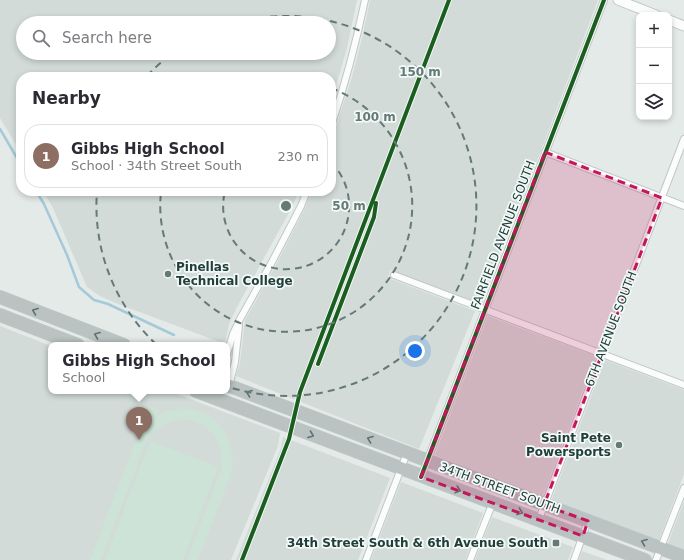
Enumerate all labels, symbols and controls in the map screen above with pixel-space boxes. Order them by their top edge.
map controls [636,12,672,120]
button: + [636,12,672,48]
search box [16,16,336,60]
icon: search [30,27,52,49]
text: Search here [62,29,152,47]
button: − [636,48,672,84]
text: 150 m [399,65,441,79]
button: layers [636,84,672,120]
text: Nearby [32,88,101,108]
text: 100 m [354,110,396,124]
text: Gibbs High School [71,140,225,158]
text: 1 [41,149,51,164]
text: 230 m [277,149,319,164]
text: School · 34th Street South [71,158,242,173]
street label: FAIRFIELD AVENUE SOUTH [468,159,538,311]
centre of rings [279,199,293,213]
text: 50 m [332,199,366,213]
place label: Pinellas Technical College [176,260,293,288]
marker: Pinellas Technical College [163,269,173,279]
street label: 6TH AVENUE SOUTH [583,269,639,389]
one-way arrow [31,307,38,315]
one-way arrow [93,331,100,339]
your location [405,341,425,361]
popup [48,342,230,394]
text: Gibbs High School [62,352,216,370]
text: School [62,370,105,385]
one-way arrow [245,390,252,398]
pin: 1 [126,407,152,440]
one-way arrow [307,430,314,438]
place label: Saint Pete Powersports [526,431,611,459]
one-way arrow [367,436,374,444]
marker: Saint Pete Powersports [614,440,624,450]
street label: 34TH STREET SOUTH [438,460,562,516]
one-way arrow [454,485,461,493]
one-way arrow [517,508,524,516]
place label: 34th Street South & 6th Avenue South [287,536,548,550]
marker: 34th Street South & 6th Avenue South [551,538,561,548]
one-way arrow [640,539,647,547]

